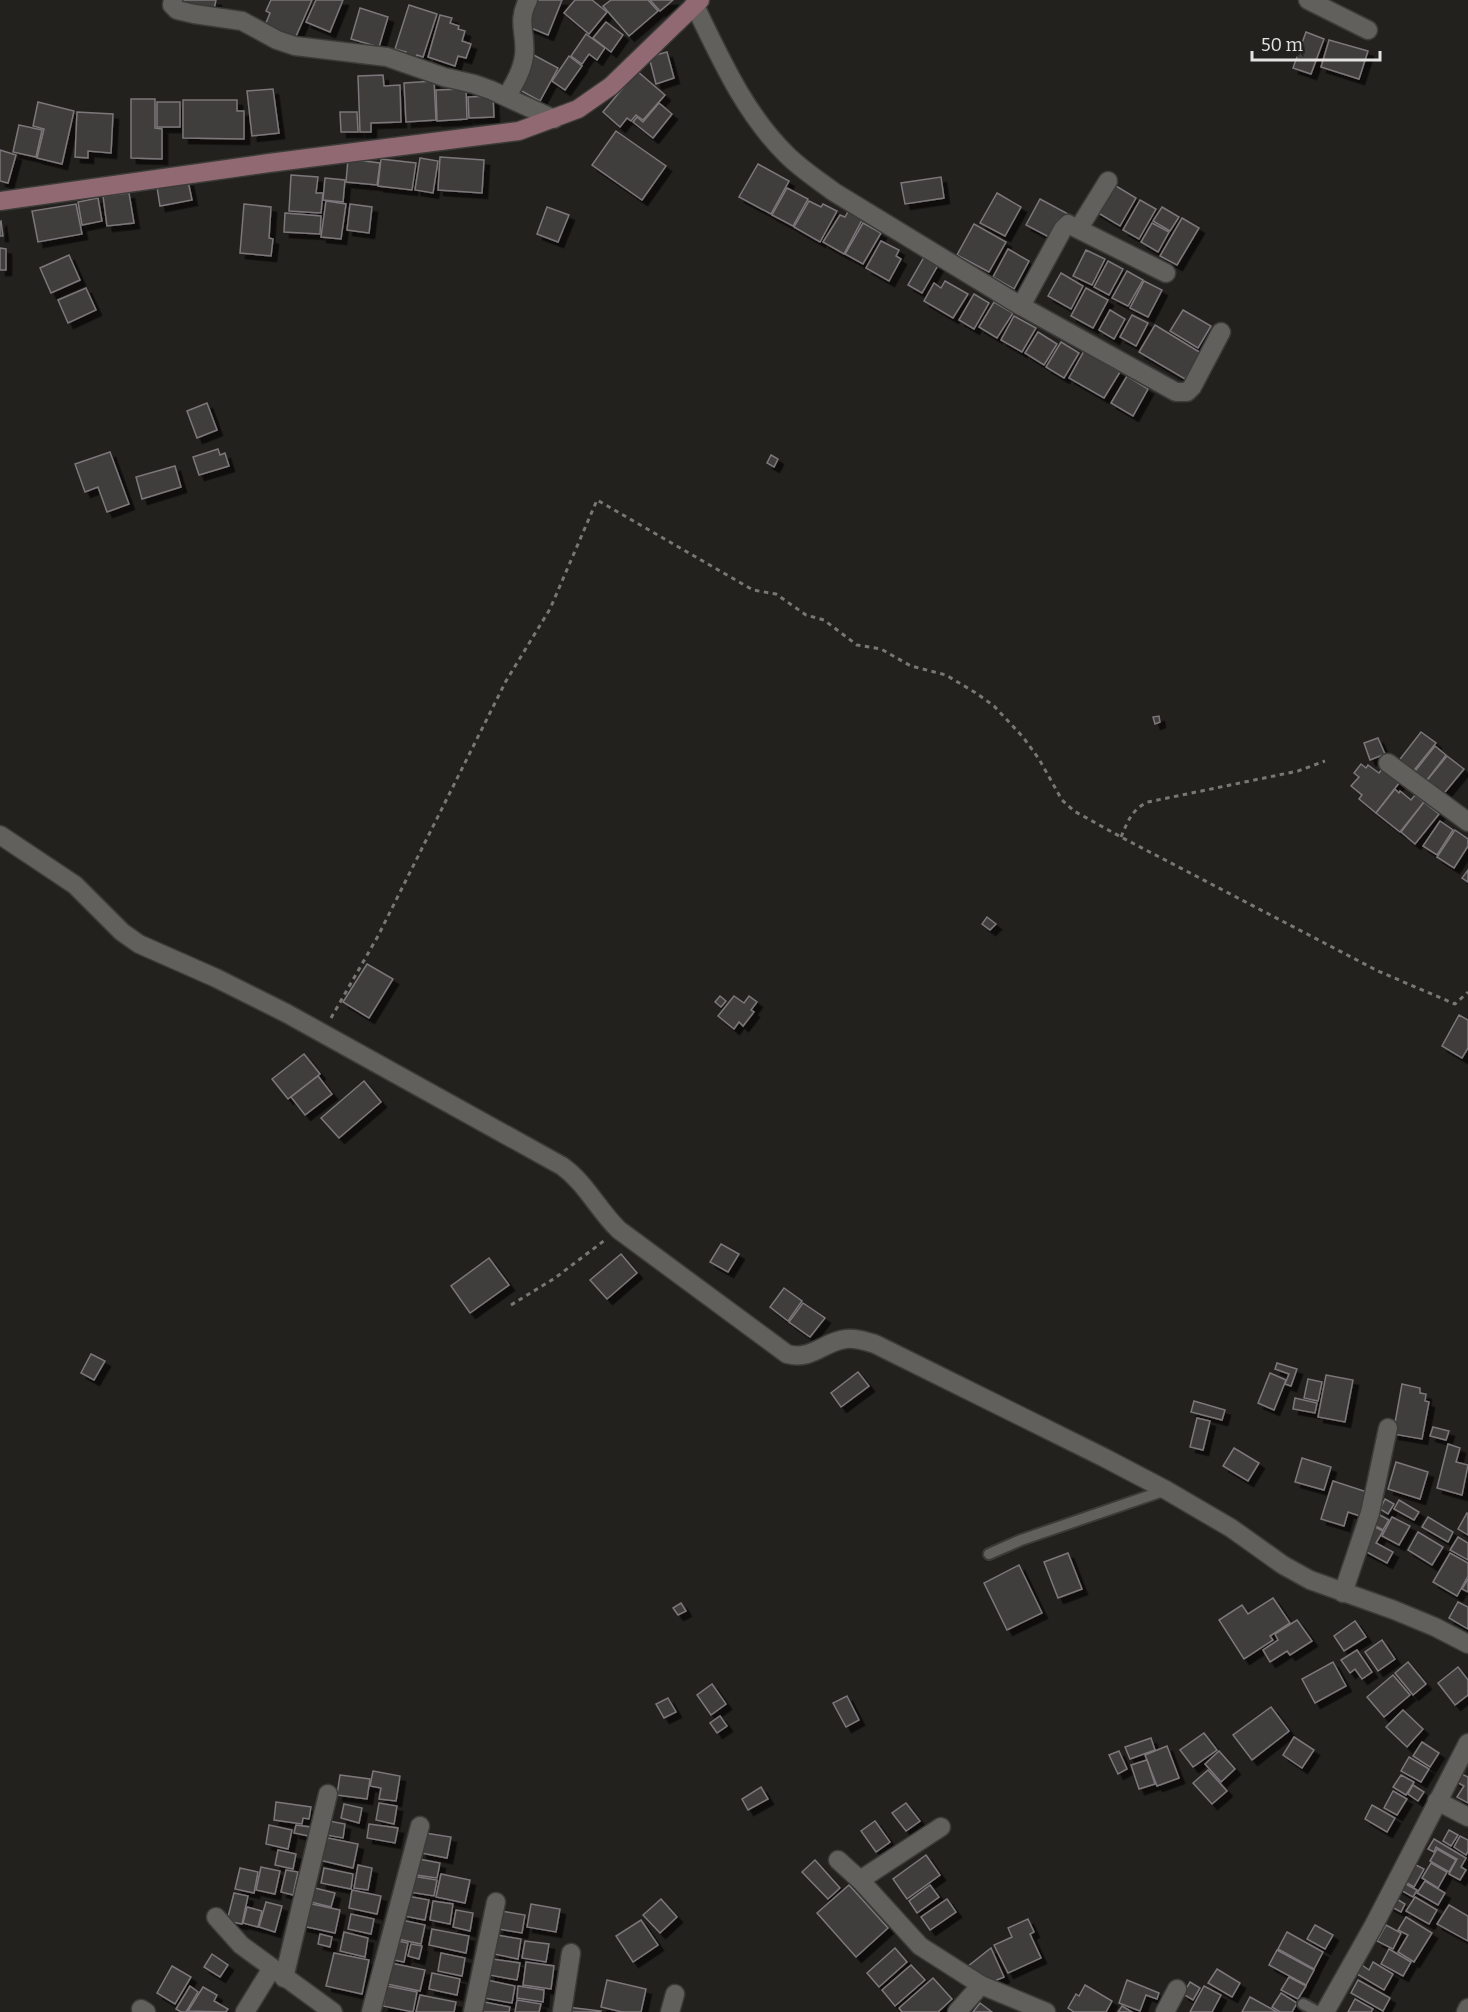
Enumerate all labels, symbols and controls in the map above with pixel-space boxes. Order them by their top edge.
scale bar [1252,24,1380,62]
text: 50 m [1261,34,1303,56]

